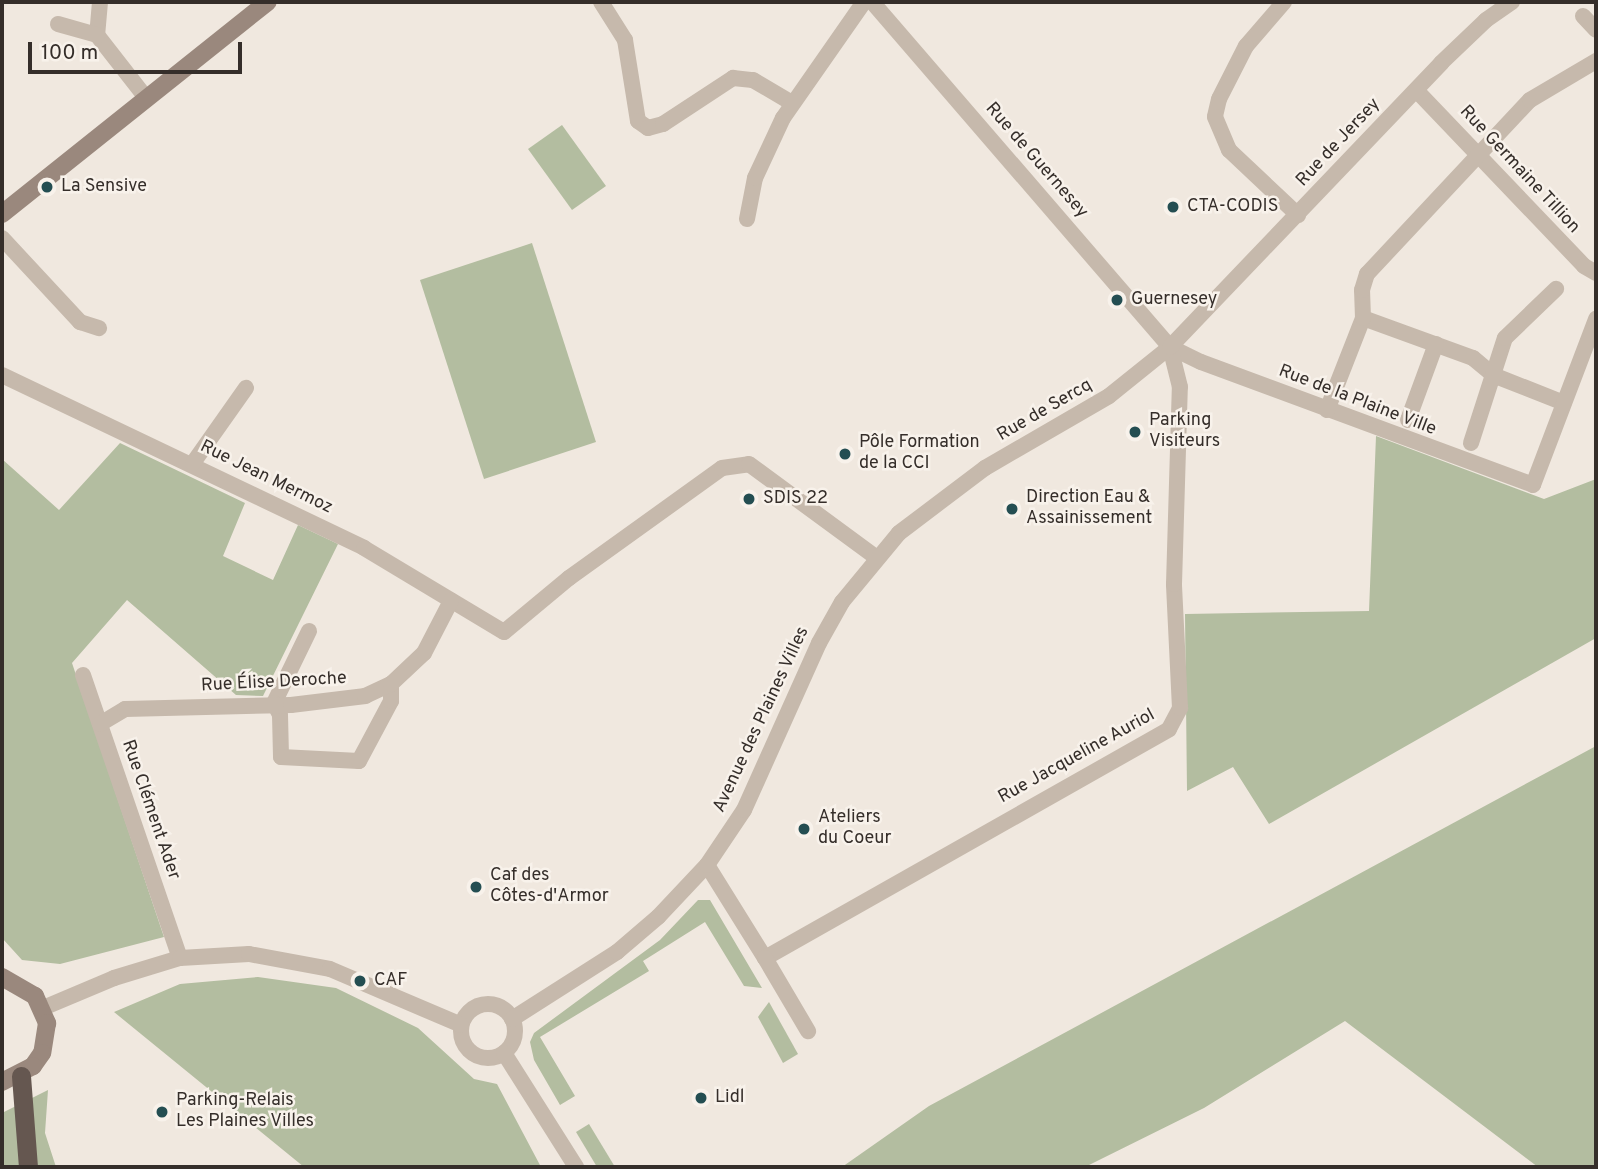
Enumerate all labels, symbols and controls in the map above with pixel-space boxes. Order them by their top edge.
scale bar [32,28,245,72]
text: 100 m [41,40,98,67]
street label: Rue de Jersey [1292,94,1386,192]
street label: Rue de Guernesey [980,99,1092,223]
street label: Rue Germaine Tillion [1454,101,1584,239]
place label: La Sensive [61,176,147,198]
marker: La Sensive [39,179,55,195]
place label: CTA-CODIS [1187,196,1278,218]
marker: CTA-CODIS [1165,199,1181,215]
place label: Guernesey [1131,289,1217,311]
marker: Guernesey [1109,292,1125,308]
street label: Rue de la Plaine Ville [1275,361,1439,441]
street label: Rue de Sercq [994,375,1096,447]
place label: Parking Visiteurs [1149,411,1220,453]
marker: Parking Visiteurs [1127,424,1143,440]
place label: Pôle Formation de la CCI [859,433,980,476]
street label: Rue Jean Mermoz [196,437,336,519]
marker: Pôle Formation de la CCI [837,446,853,462]
place label: SDIS 22 [763,488,828,510]
place label: Direction Eau & Assainissement [1026,488,1152,530]
marker: SDIS 22 [741,491,757,507]
marker: Direction Eau & Assainissement [1004,501,1020,517]
street label: Avenue des Plaines Villes [709,623,815,817]
street label: Rue Élise Deroche [201,668,347,698]
street label: Rue Jacqueline Auriol [995,705,1159,809]
street label: Rue Clément Ader [116,737,184,883]
place label: Ateliers du Coeur [818,808,891,850]
marker: Ateliers du Coeur [796,821,812,837]
place label: Caf des Côtes-d'Armor [490,866,609,908]
marker: Caf des Côtes-d'Armor [468,879,484,895]
place label: CAF [374,970,407,992]
marker: CAF [352,973,368,989]
place label: Lidl [715,1087,744,1109]
marker: Lidl [693,1090,709,1106]
place label: Parking-Relais Les Plaines Villes [176,1091,315,1134]
marker: Parking-Relais Les Plaines Villes [154,1104,170,1120]

